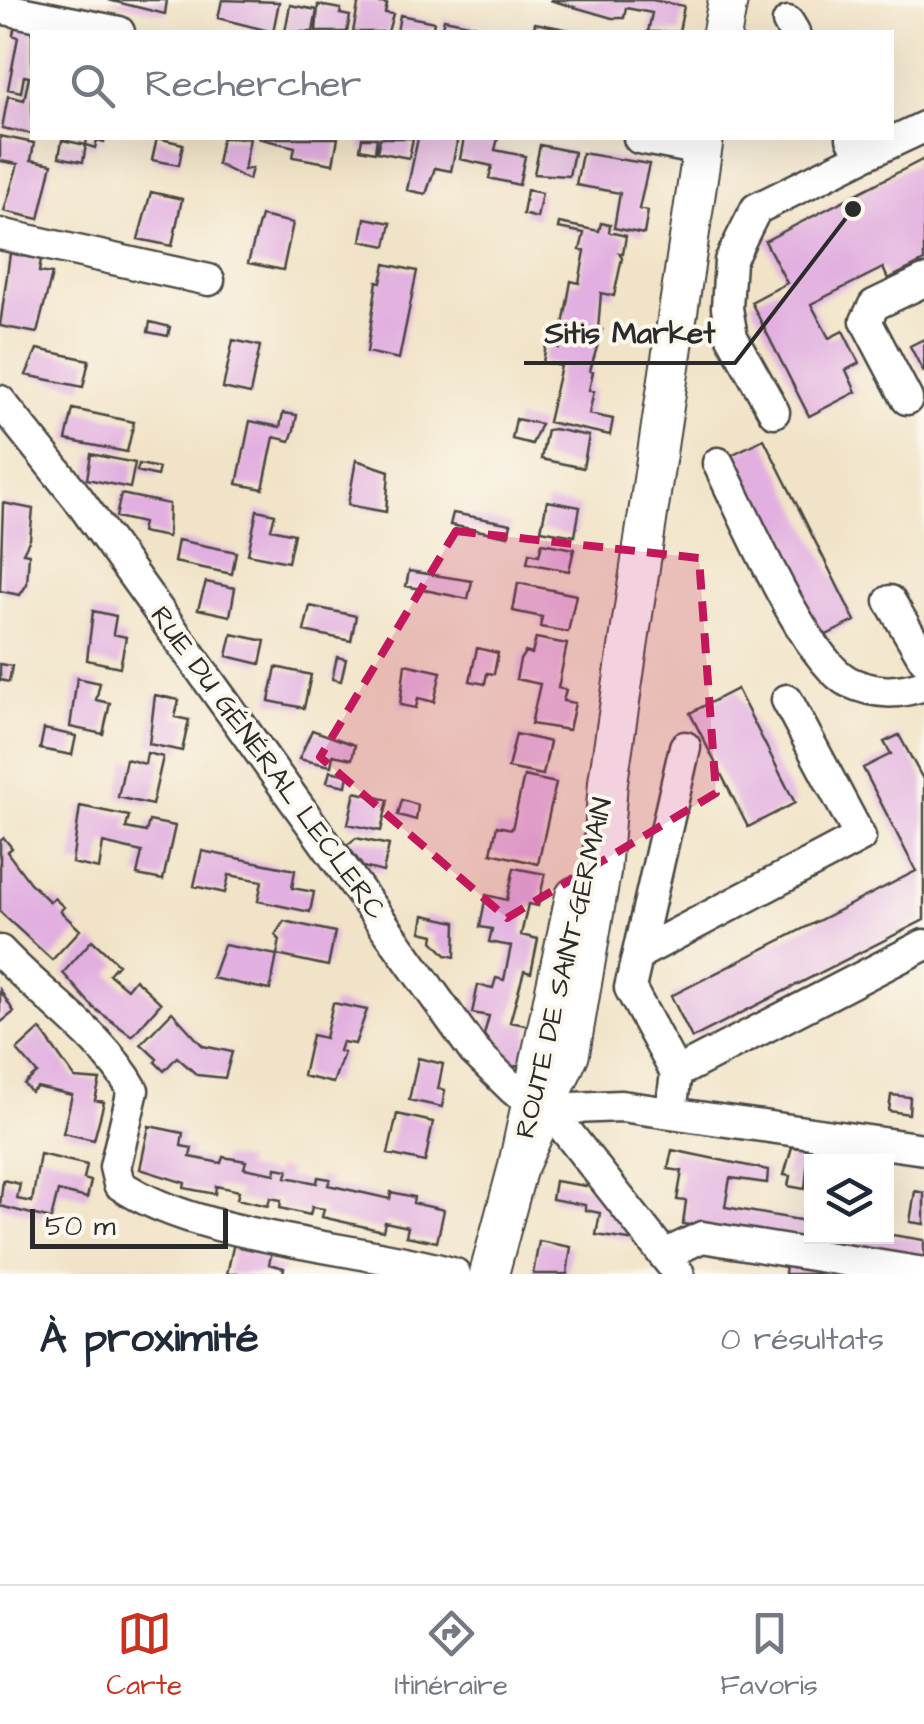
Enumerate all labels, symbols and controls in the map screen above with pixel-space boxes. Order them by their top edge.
search box [30,30,894,140]
icon: search [65,58,120,113]
text: Rechercher [145,59,361,111]
callout: Sitis Market [524,303,735,363]
text: Sitis Market [544,313,716,355]
street label: RUE DU GÉNÉRAL LECLERC [141,598,395,928]
street label: ROUTE DE SAINT-GERMAIN [506,794,622,1142]
map controls [804,1154,894,1244]
button: layers [804,1154,894,1244]
scale bar [30,1204,228,1248]
text: 50 m [45,1207,116,1246]
text: À proximité [40,1310,259,1368]
text: 0 résultats [720,1317,884,1362]
tab: Carte [106,1606,182,1705]
tab: Itinéraire [394,1606,508,1705]
tab: Favoris [720,1606,818,1705]

